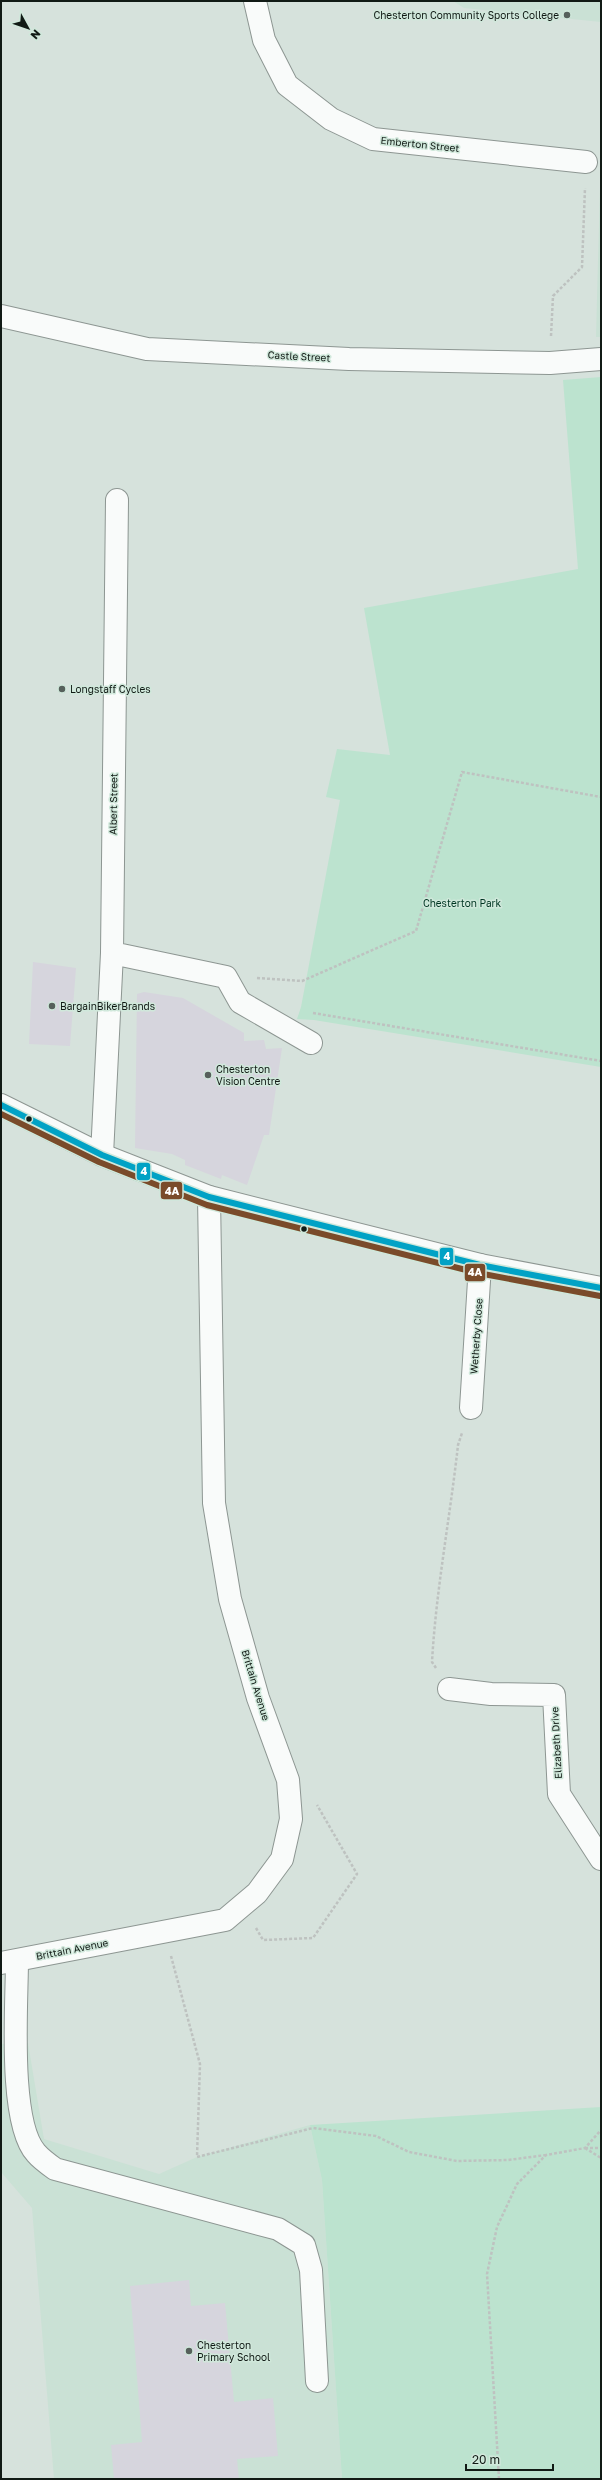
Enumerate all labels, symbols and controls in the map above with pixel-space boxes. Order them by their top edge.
north arrow [8,8,48,48]
place label: Chesterton Community Sports College [373,9,559,21]
marker: Chesterton Community Sports College [562,10,572,20]
text: N [28,27,44,42]
street label: Emberton Street [380,134,460,154]
street label: Castle Street [267,348,331,364]
place label: Longstaff Cycles [70,683,151,695]
marker: Longstaff Cycles [57,684,67,694]
street label: Albert Street [106,773,120,835]
park label: Chesterton Park [423,897,501,909]
place label: BargainBikerBrands [60,1000,155,1012]
marker: BargainBikerBrands [47,1001,57,1011]
place label: Chesterton Vision Centre [216,1063,280,1087]
marker: Chesterton Vision Centre [203,1070,213,1080]
unlabelled marker [24,1114,34,1124]
line badge: 4 [136,1162,151,1181]
text: 4 [141,1164,148,1177]
line badge: 4A [160,1181,183,1200]
text: 4A [165,1184,180,1197]
unlabelled marker [299,1224,309,1234]
line badge: 4 [439,1247,454,1266]
text: 4 [444,1249,451,1262]
line badge: 4A [464,1263,486,1282]
text: 4A [468,1265,483,1278]
street label: Wetherby Close [467,1298,485,1374]
street label: Brittain Avenue [240,1648,273,1722]
street label: Elizabeth Drive [548,1706,564,1779]
street label: Brittain Avenue [35,1936,109,1962]
place label: Chesterton Primary School [197,2339,270,2363]
marker: Chesterton Primary School [184,2346,194,2356]
scale bar [466,2446,553,2472]
text: 20 m [472,2452,500,2467]

